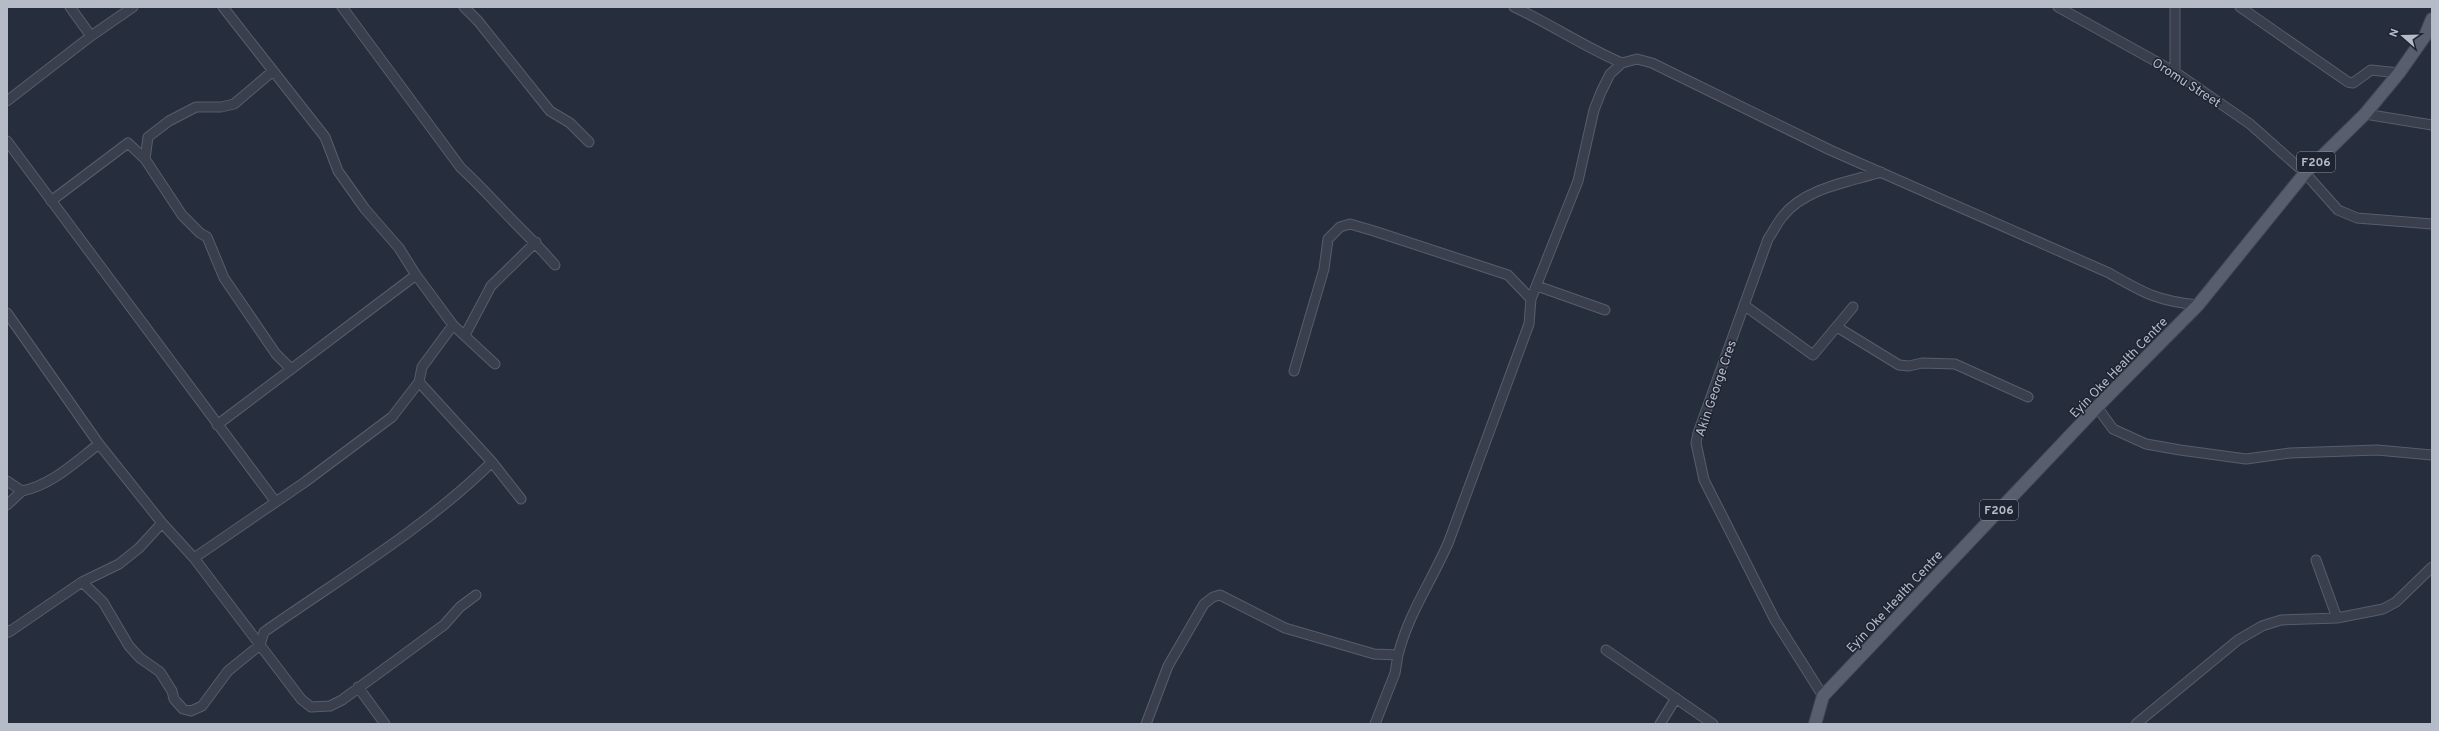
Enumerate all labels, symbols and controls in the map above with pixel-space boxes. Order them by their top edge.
north arrow [2383,16,2423,56]
text: N [2387,27,2402,39]
street label: Oromu Street [2149,56,2223,112]
road number: F206 [2297,152,2335,172]
street label: Eyin Oke Health Centre [2067,315,2172,422]
street label: Akin George Cres [1693,338,1741,439]
road number: F206 [1980,500,2018,520]
street label: Eyin Oke Health Centre [1844,548,1947,657]

